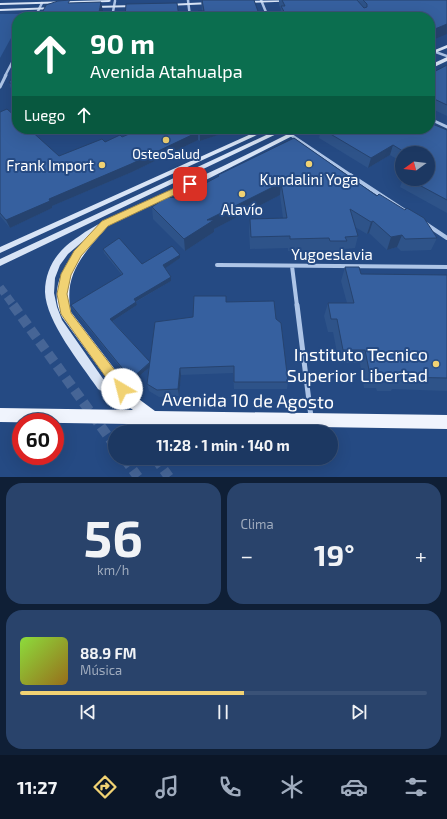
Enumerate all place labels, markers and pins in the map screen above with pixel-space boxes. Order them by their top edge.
marker: OsteoSalud [161,135,171,145]
place label: OsteoSalud [132,146,200,162]
place label: Frank Import [6,156,94,174]
marker: Kundalini Yoga [304,159,314,169]
marker: Frank Import [97,160,107,170]
pin [173,167,207,201]
place label: Kundalini Yoga [259,170,359,188]
marker: Alavío [237,189,247,199]
place label: Alavío [221,200,263,218]
place label: Instituto Tecnico Superior Libertad [287,343,428,386]
marker: Instituto Tecnico Superior Libertad [431,359,441,369]

